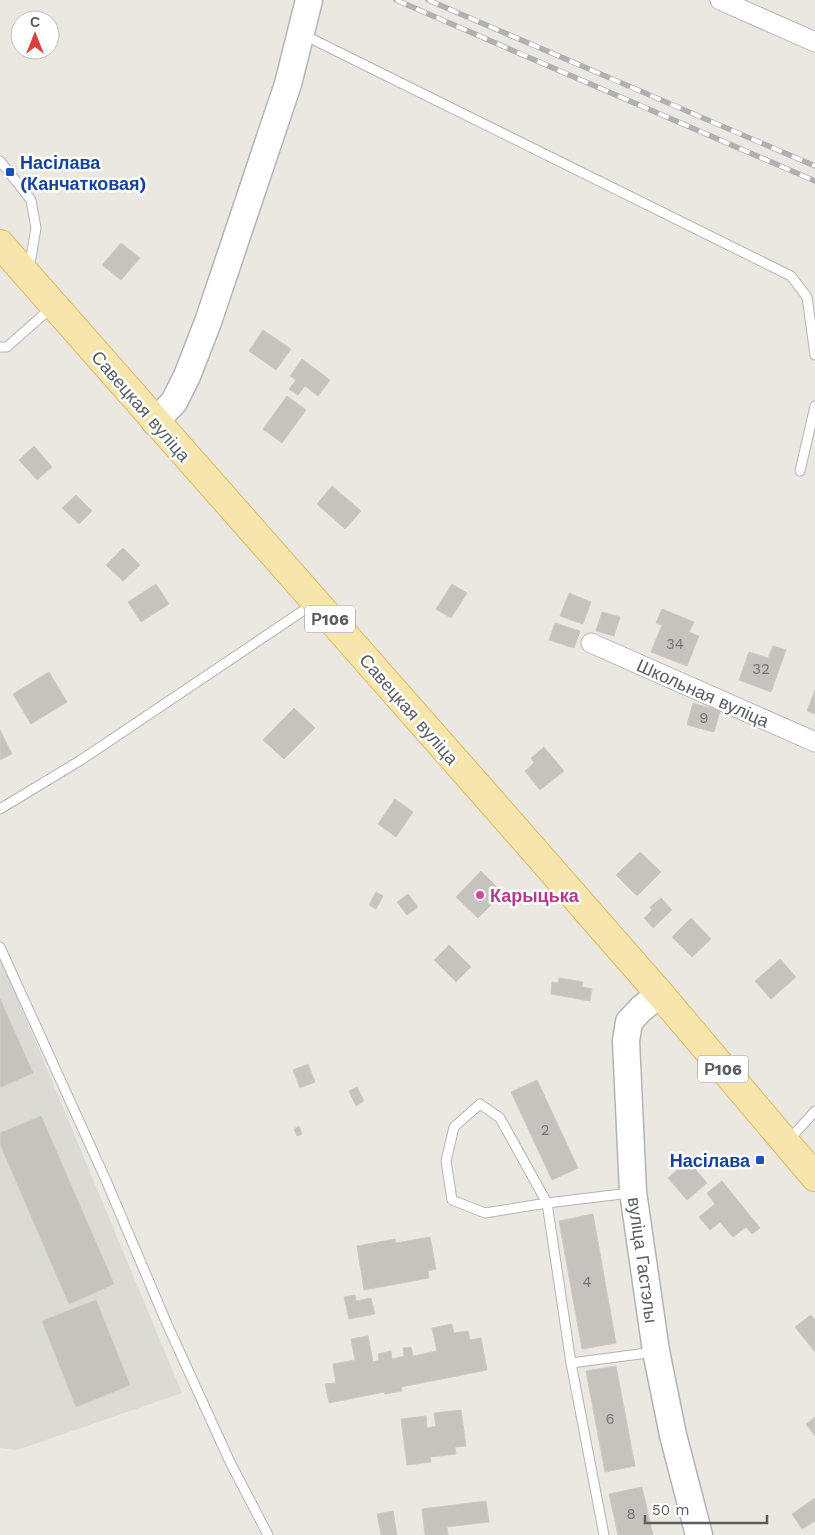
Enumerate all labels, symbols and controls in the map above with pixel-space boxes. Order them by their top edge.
north arrow [10,10,60,60]
text: С [30,14,40,30]
place label: Насілава (Канчатковая) [20,152,147,194]
marker: Насілава (Канчатковая) [4,166,16,178]
street label: Савецкая вуліца [87,346,195,466]
road number: Р106 [305,606,355,632]
house number: 34 [666,635,684,653]
street label: Савецкая вуліца [355,649,463,769]
street label: Школьная вуліца [634,654,773,732]
house number: 32 [752,660,770,678]
house number: 9 [699,709,709,727]
place label: Карыцька [490,885,580,906]
marker: Карыцька [474,889,486,901]
road number: Р106 [698,1056,748,1082]
house number: 2 [541,1121,549,1139]
place label: Насілава [670,1150,751,1171]
marker: Насілава [754,1154,766,1166]
street label: вуліца Гастэлы [624,1196,662,1324]
house number: 4 [582,1273,592,1291]
house number: 6 [605,1410,615,1428]
scale bar [645,1492,768,1524]
text: 50 m [652,1501,689,1519]
house number: 8 [626,1505,636,1523]

